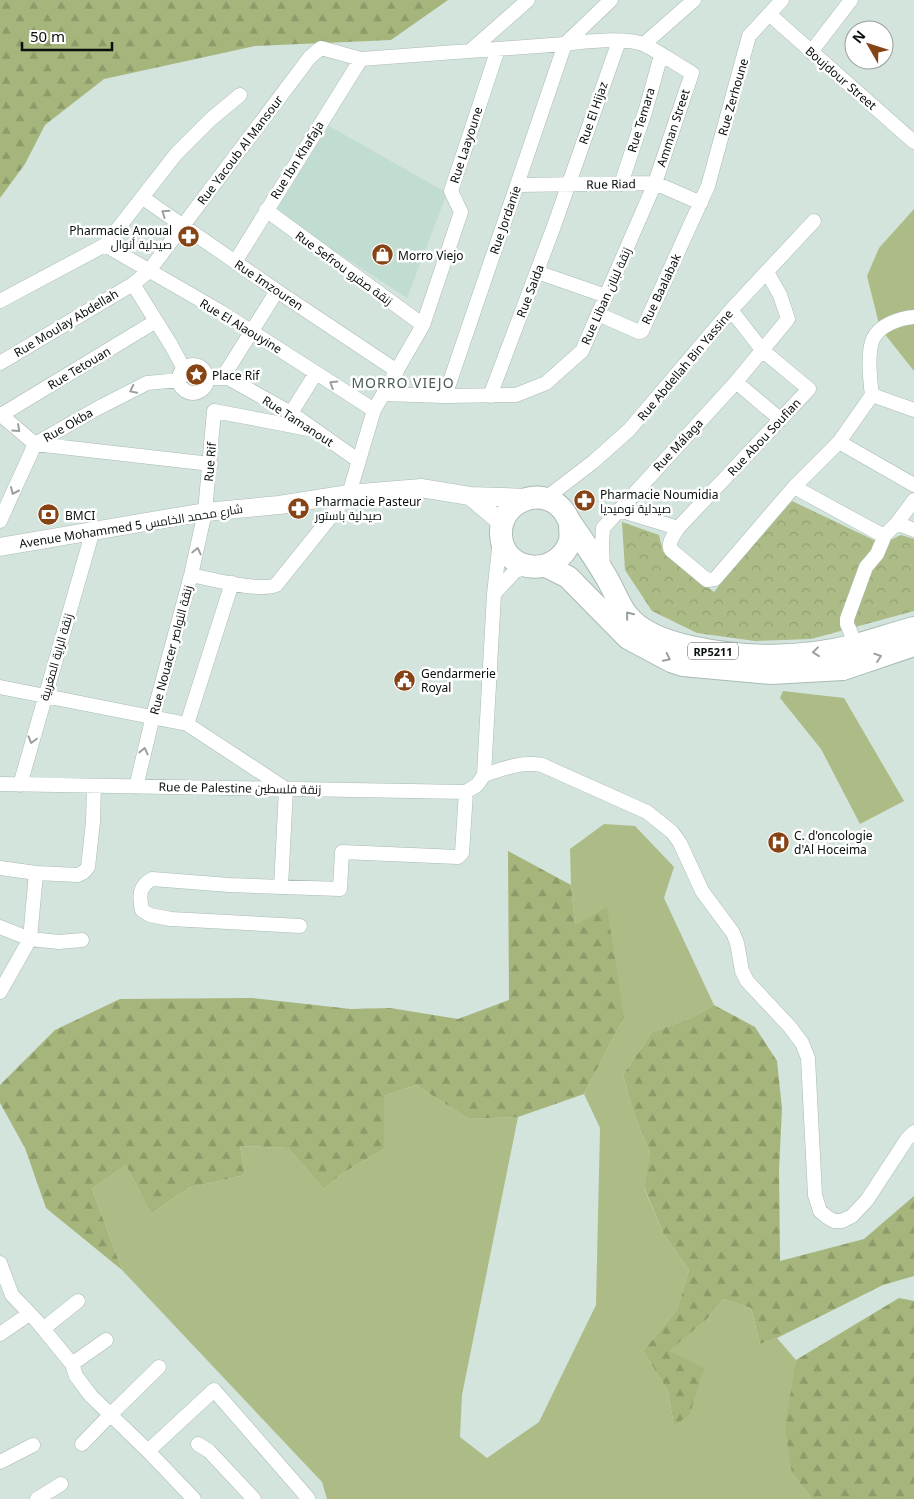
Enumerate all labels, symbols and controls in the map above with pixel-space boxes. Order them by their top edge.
scale bar [22,20,112,52]
north arrow [844,20,894,70]
text: 50 m [30,26,65,46]
text: N [848,26,869,47]
street label: Boujdour Street [802,42,881,114]
street label: Rue Zerhoune [714,56,752,138]
street label: Rue El Hijaz [574,79,612,147]
street label: Rue Temara [623,86,659,154]
street label: Amman Street [652,86,694,169]
street label: Rue Yacoub Al Mansour [193,92,287,208]
street label: Rue Laayoune [446,104,486,185]
street label: Rue Ibn Khafaja [266,118,328,202]
street label: Rue Riad [586,175,636,193]
street label: Rue Jordanie [485,183,525,257]
one-way arrow [161,210,170,219]
place label: Pharmacie Anoual صيدلية أنوال [69,222,172,253]
pharmacy icon: Pharmacie Anoual صيدلية أنوال [176,225,200,249]
street label: Rue Sefrou زنقة صفرو [292,227,396,309]
shop icon: Morro Viejo [370,243,394,267]
street label: Rue Liban زنقة لبنان [577,245,635,347]
place label: Morro Viejo [398,247,464,264]
street label: Rue Baalabak [637,250,685,327]
street label: Rue Imzouren [231,256,307,314]
street label: Rue Saida [512,262,548,320]
street label: Rue Moulay Abdellah [11,285,121,361]
street label: Rue El Alaouyine [197,295,286,357]
street label: Rue Abdellah Bin Yassine [633,306,737,424]
street label: Rue Tetouan [44,343,114,393]
place icon: Place Rif [184,363,208,387]
place label: Place Rif [212,367,260,384]
district label: MORRO VIEJO [351,373,455,392]
one-way arrow [330,380,339,390]
one-way arrow [129,384,138,394]
street label: Rue Tamanout [259,392,337,451]
street label: Rue Abou Soufian [724,395,804,479]
street label: Rue Okba [40,404,96,446]
street label: Rue Málaga [649,415,707,475]
one-way arrow [12,423,21,432]
street label: Rue Rif [200,441,220,482]
one-way arrow [10,486,20,495]
place label: Pharmacie Noumidia صيدلية نوميديا [600,486,718,517]
pharmacy icon: Pharmacie Noumidia صيدلية نوميديا [572,489,596,513]
place label: Pharmacie Pasteur صيدلية باستور [314,493,421,524]
pharmacy icon: Pharmacie Pasteur صيدلية باستور [287,496,311,520]
street label: Avenue Mohammed 5 شارع محمد الخامس [18,500,244,552]
bank icon: BMCI [37,503,61,527]
place label: BMCI [65,507,95,524]
one-way arrow [191,546,201,555]
street label: Rue Nouacer زنقة النواصر [146,583,196,717]
street label: زنقة الراية المغربية [35,611,77,703]
one-way arrow [626,612,634,621]
road number: RP5211 [688,642,738,659]
one-way arrow [812,646,820,657]
one-way arrow [662,652,671,662]
one-way arrow [874,653,882,663]
place label: Gendarmerie Royal [421,665,496,696]
public building icon: Gendarmerie Royal [393,668,417,692]
one-way arrow [28,736,38,744]
one-way arrow [138,747,149,756]
street label: Rue de Palestine زنقة فلسطين [159,778,321,798]
place label: C. d'oncologie d'Al Hoceima [794,827,873,858]
hospital icon: C. d'oncologie d'Al Hoceima [766,830,790,854]

